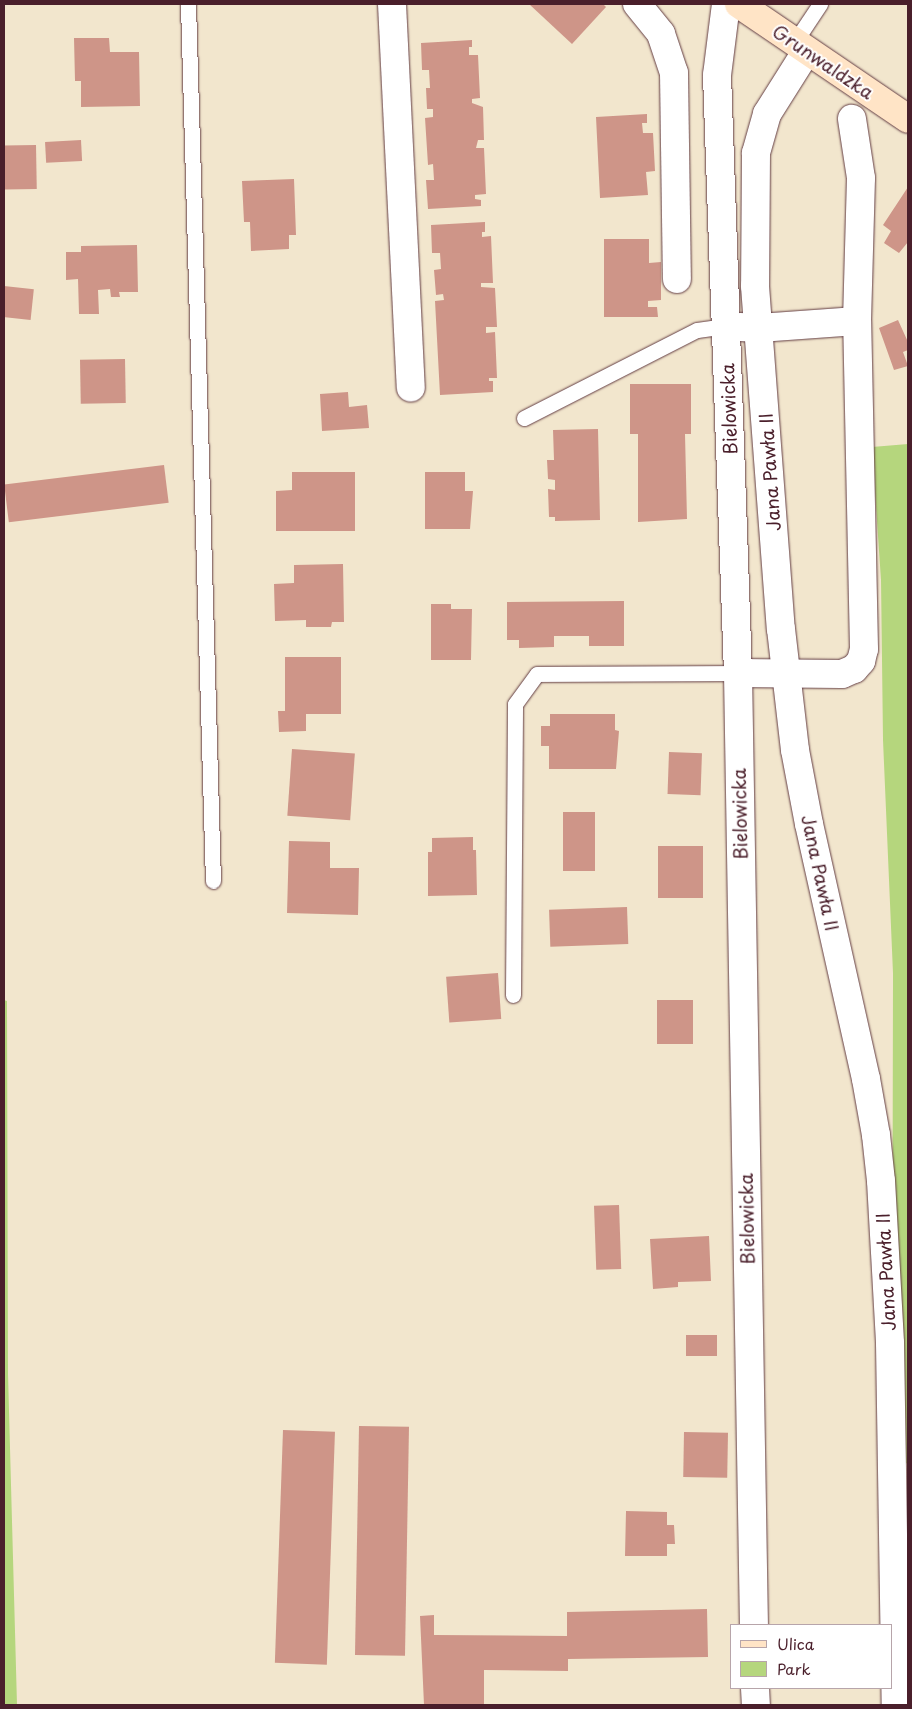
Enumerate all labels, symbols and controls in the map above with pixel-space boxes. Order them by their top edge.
street label: Grunwaldzka [768,20,878,104]
street label: Bielowicka [717,363,741,455]
street label: Jana Pawła II [755,413,785,531]
street label: Bielowicka [728,768,752,860]
street label: Jana Pawła II [797,813,843,933]
street label: Bielowicka [735,1173,759,1265]
street label: Jana Pawła II [872,1213,900,1331]
legend [730,1624,892,1689]
text: Ulica [777,1632,814,1655]
text: Park [777,1657,811,1680]

